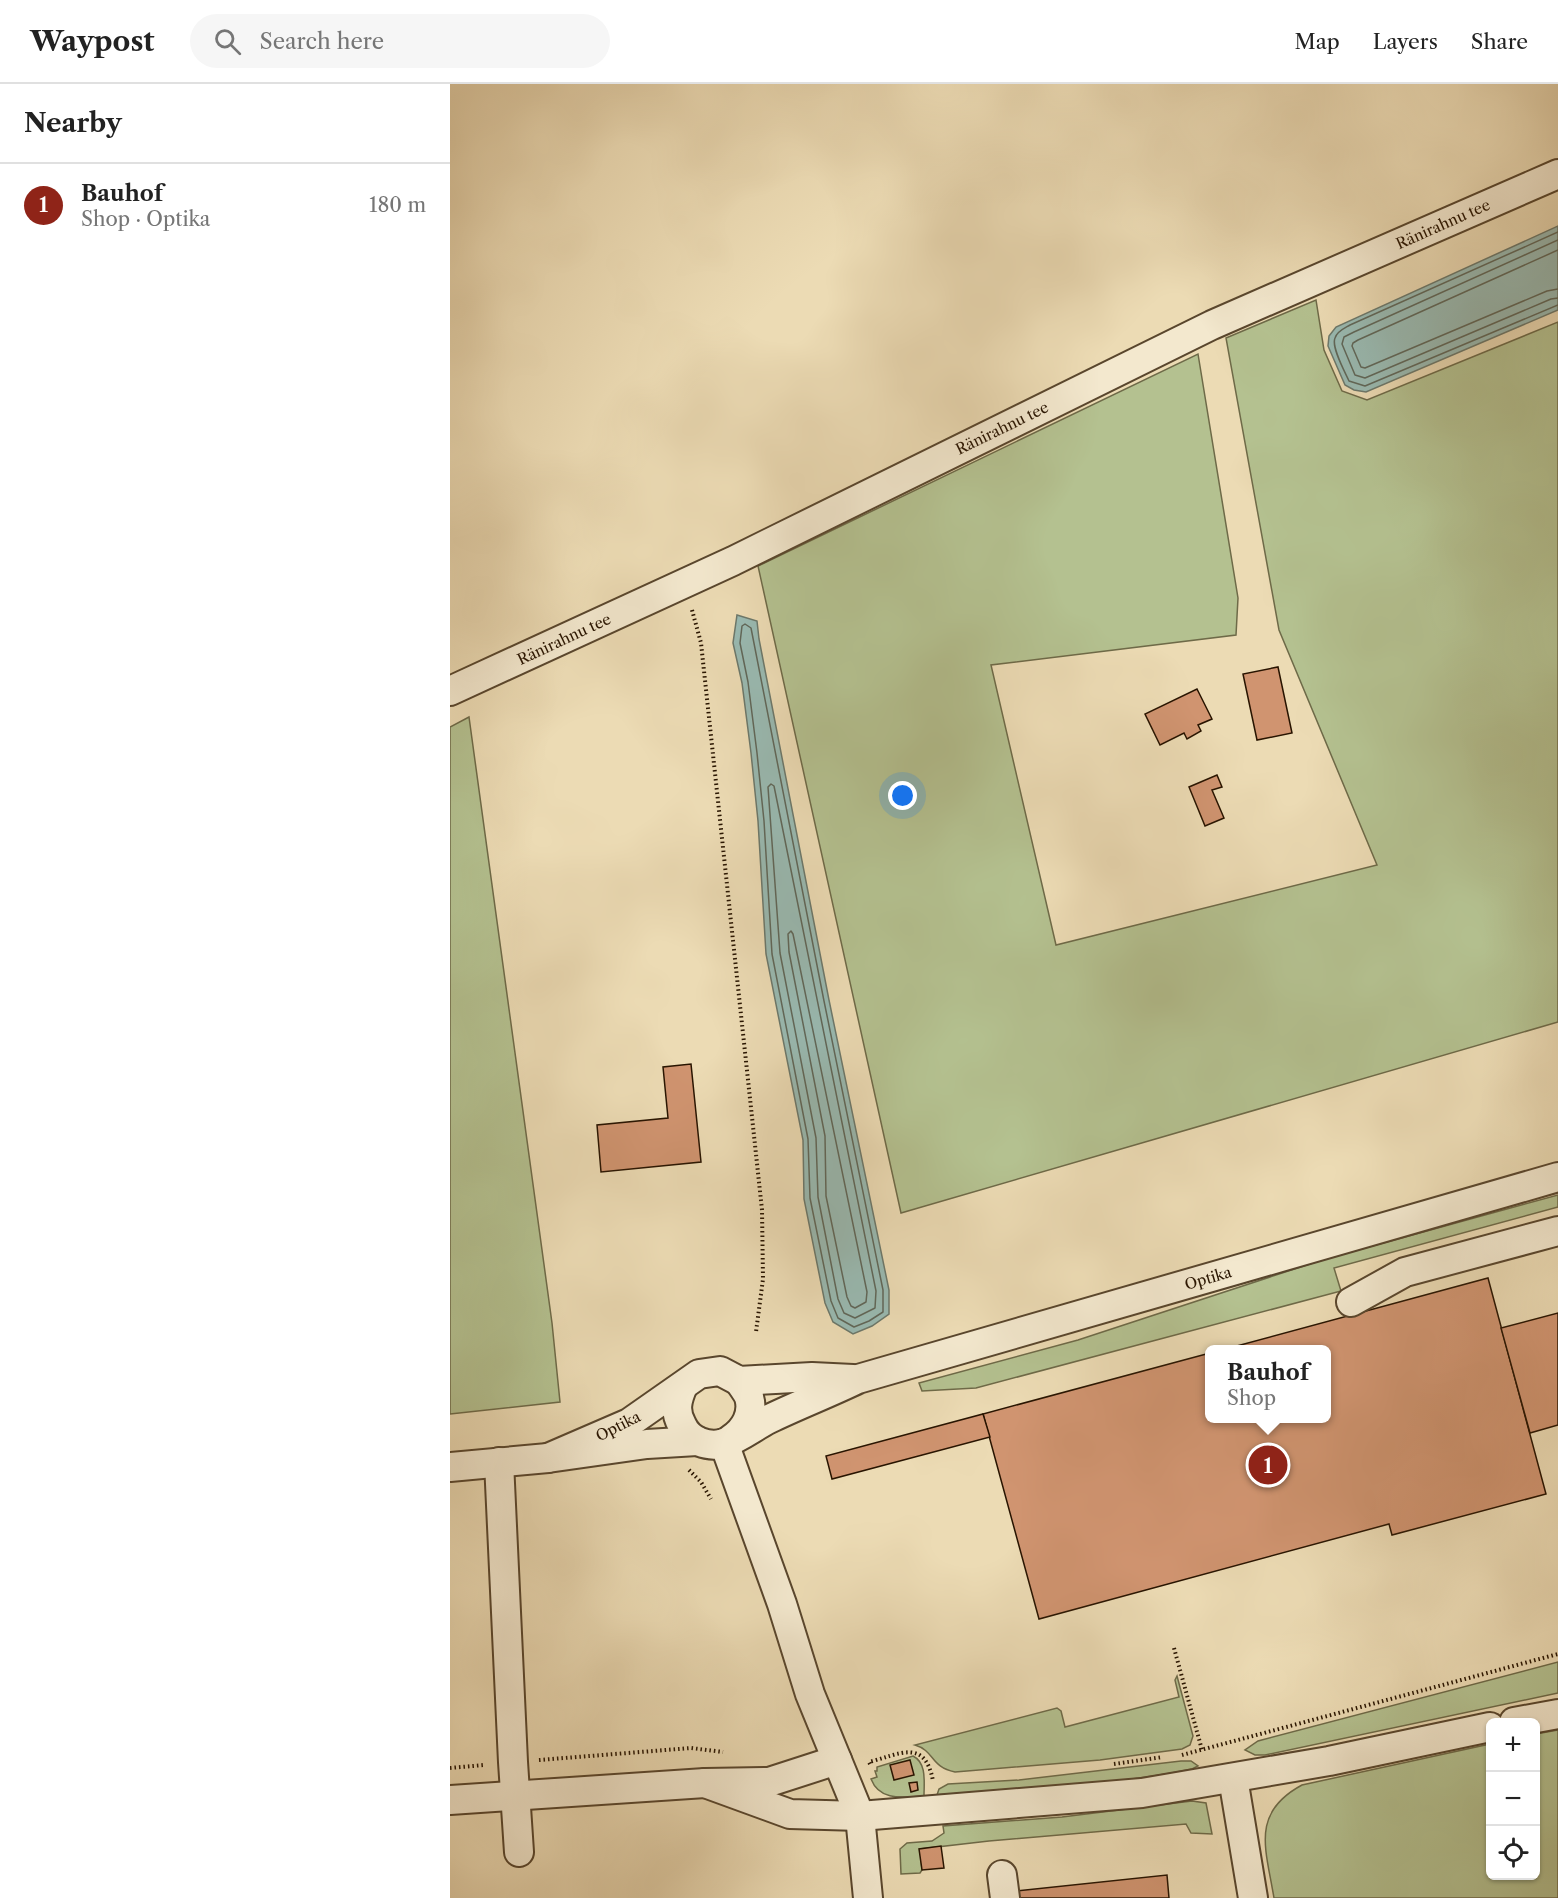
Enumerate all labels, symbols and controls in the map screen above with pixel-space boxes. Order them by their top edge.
search box [190,14,610,68]
text: Waypost [30,24,154,58]
icon: search [211,25,244,58]
text: Search here [259,28,384,55]
text: Map [1295,29,1340,54]
text: Layers [1373,29,1438,54]
text: Share [1471,29,1528,54]
text: Nearby [24,107,122,139]
text: Bauhof [81,180,163,207]
text: 1 [39,193,48,217]
text: 180 m [369,193,426,217]
street label: Ränirahnu tee [1393,195,1493,253]
text: Shop · Optika [81,207,210,231]
street label: Ränirahnu tee [952,397,1052,459]
street label: Ränirahnu tee [514,609,614,669]
your location [888,781,917,810]
street label: Optika [1182,1262,1234,1294]
popup [1205,1345,1331,1423]
text: Bauhof [1227,1359,1309,1386]
text: Shop [1227,1386,1276,1410]
street label: Optika [592,1407,644,1445]
pin: 1 [1248,1442,1288,1488]
map controls [1486,1718,1540,1880]
button: + [1486,1718,1540,1772]
button: − [1486,1772,1540,1826]
button: locate [1486,1826,1540,1880]

